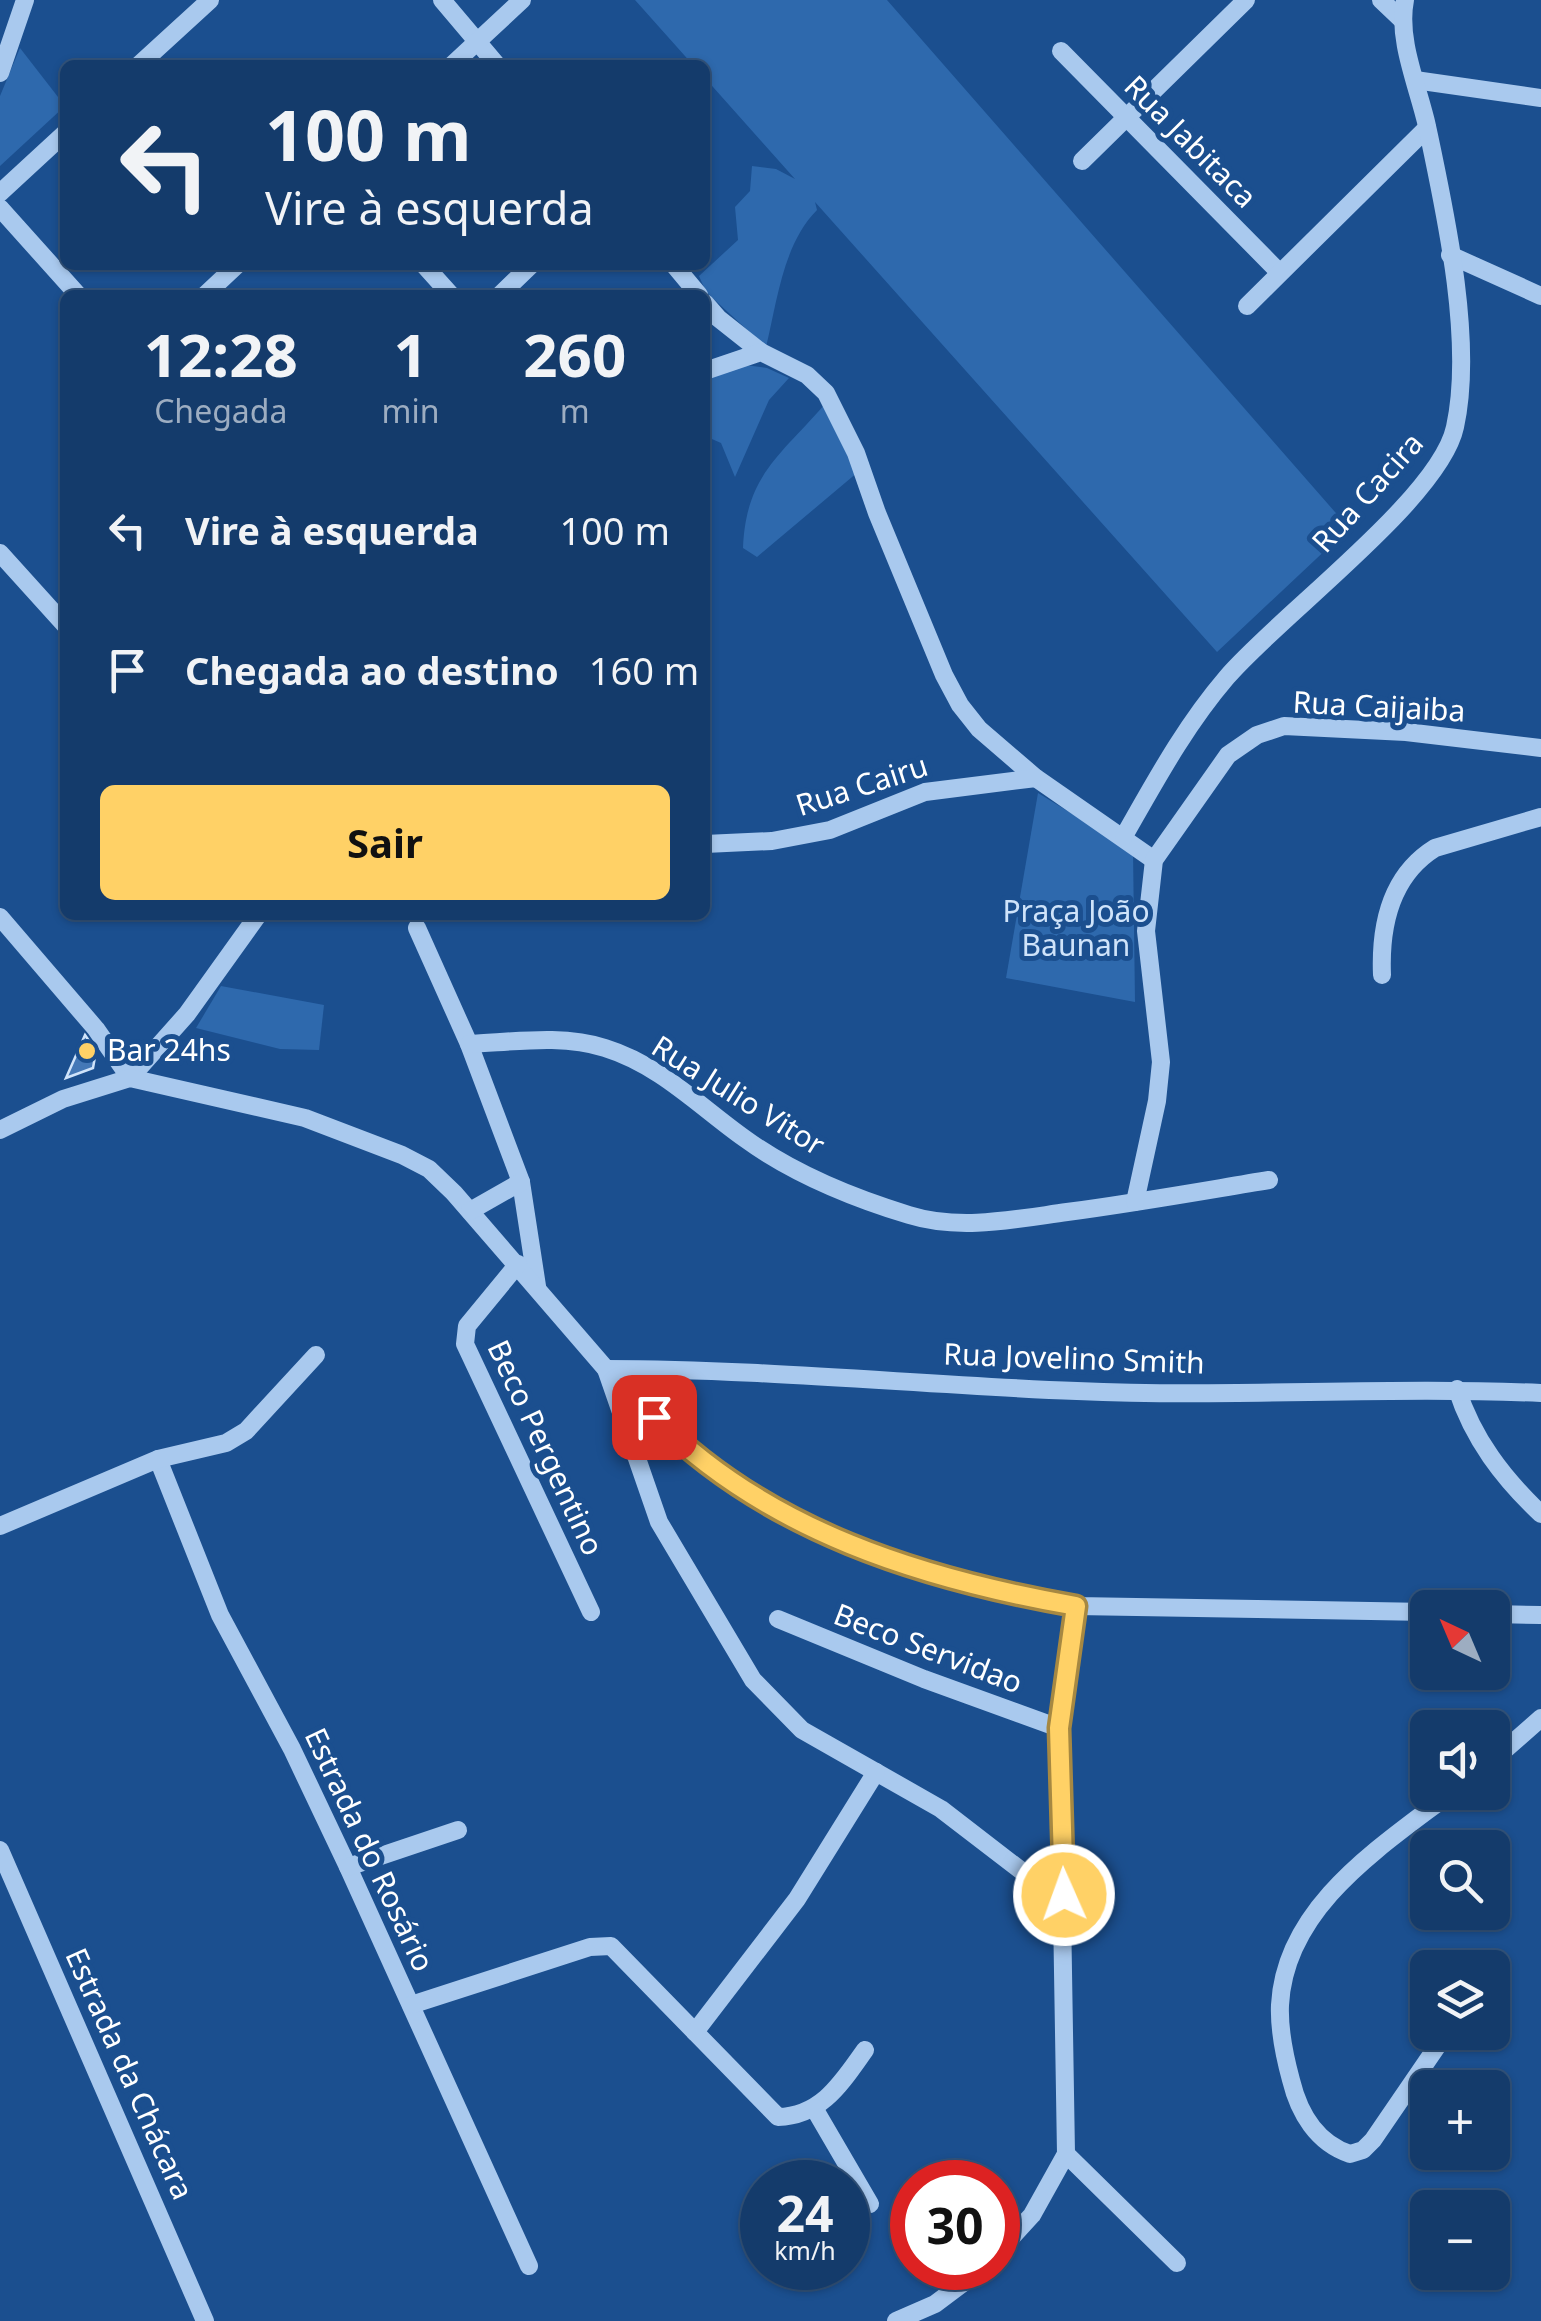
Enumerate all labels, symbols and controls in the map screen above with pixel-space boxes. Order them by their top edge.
street label: Rua Jabitaca [1116,66,1266,216]
text: 100 m [265,86,472,182]
icon: left [100,100,230,230]
text: Vire à esquerda [265,177,594,238]
text: 12:28 [144,313,298,395]
text: 1 [393,313,428,395]
text: 260 [523,313,626,395]
text: Chegada [154,389,287,432]
text: min [382,389,440,432]
text: m [560,389,590,432]
street label: Rua Cacira [1302,423,1432,561]
icon: left [100,503,155,558]
text: Vire à esquerda [185,504,479,556]
text: 100 m [559,504,670,556]
icon: arrive [100,643,155,698]
text: Chegada ao destino [185,644,559,696]
text: 160 m [589,644,699,696]
street label: Rua Caijaiba [1292,681,1467,730]
street label: Rua Cairu [790,744,933,825]
button: Sair [100,785,670,900]
park label: Praça João Baunan [1002,890,1150,965]
street label: Rua Julio Vitor [644,1025,833,1164]
place label: Bar 24hs [107,1029,231,1070]
marker: Bar 24hs [76,1040,98,1062]
street label: Rua Jovelino Smith [943,1332,1205,1383]
street label: Beco Pergentino [479,1333,614,1562]
pin [612,1375,697,1460]
icon: arrive [627,1390,682,1445]
north arrow [1410,1590,1510,1690]
map controls [1410,1590,1510,2290]
street label: Beco Servidao [828,1593,1029,1702]
button: sound [1410,1710,1510,1810]
street label: Estrada do Rosário [296,1721,445,1978]
button: search [1410,1830,1510,1930]
position arrow [1012,1843,1116,1947]
street label: Estrada da Chácara [57,1941,204,2205]
button: layers [1410,1950,1510,2050]
button: + [1410,2070,1510,2170]
speed limit sign: 30 [890,2160,1020,2290]
text: 24 [776,2179,834,2247]
button: − [1410,2190,1510,2290]
text: km/h [774,2233,836,2267]

